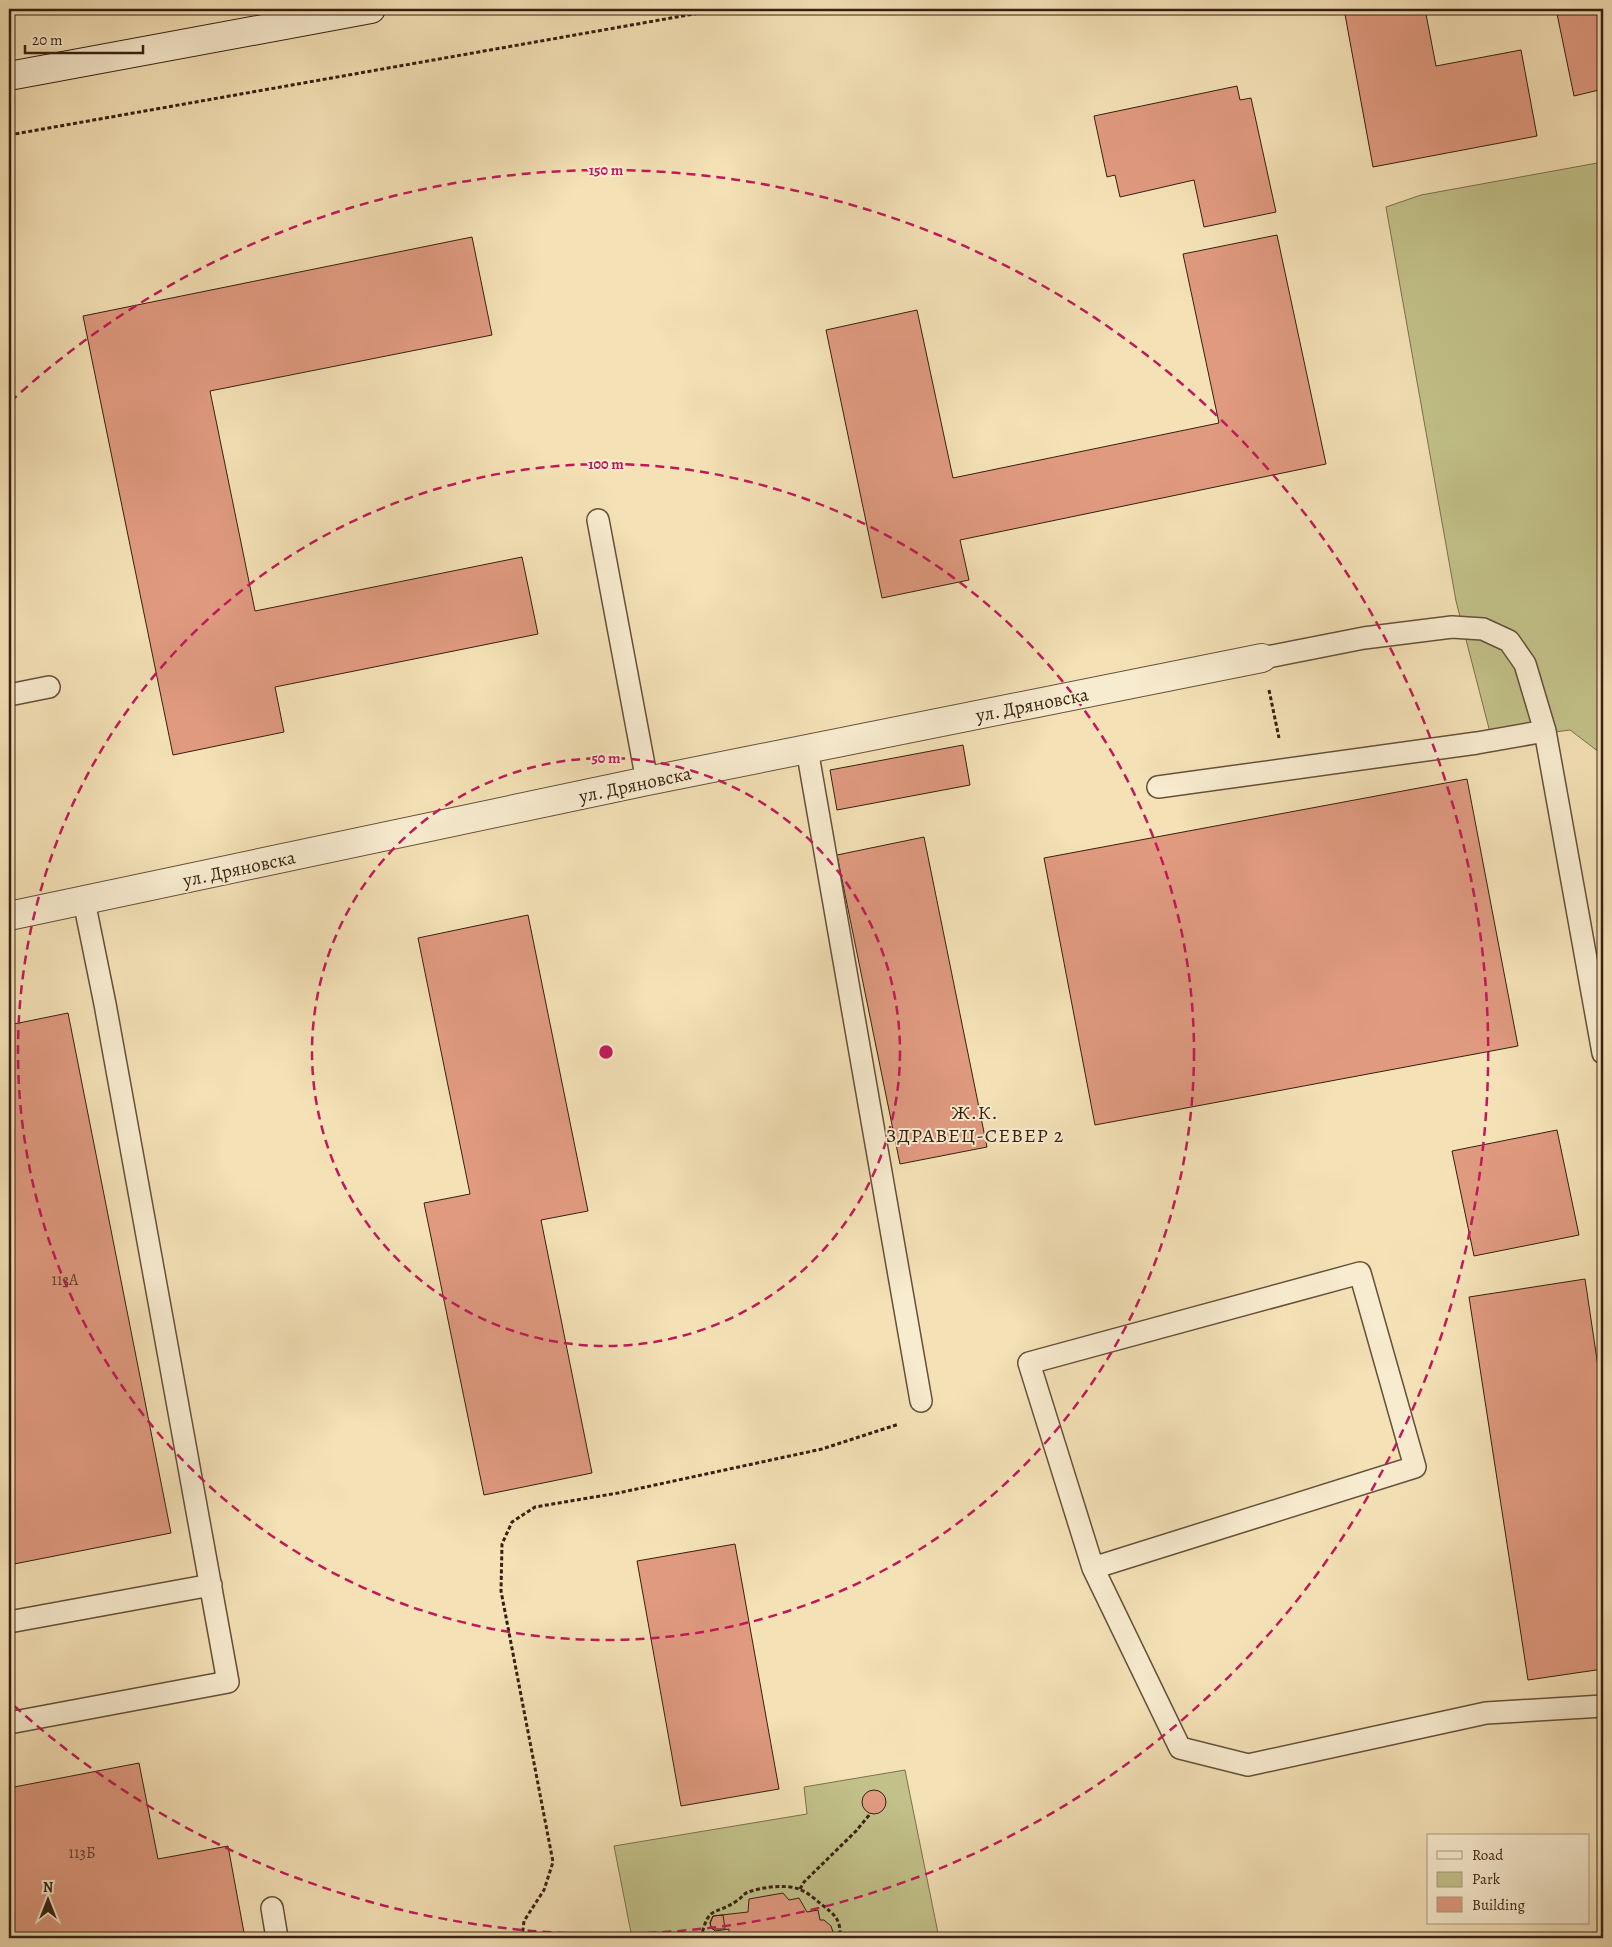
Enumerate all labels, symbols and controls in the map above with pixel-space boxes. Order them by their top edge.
scale bar [25,22,142,54]
text: 20 m [32,30,63,50]
text: 150 m [589,160,624,180]
text: 100 m [588,454,624,474]
street label: ул. Дряновска [973,681,1091,729]
text: 50 m [591,748,621,768]
street label: ул. Дряновска [576,760,694,810]
street label: ул. Дряновска [180,844,298,894]
centre of rings [597,1043,615,1061]
district label: Ж.К. ЗДРАВЕЦ-СЕВЕР 2 [886,1099,1064,1149]
house number: 113A [52,1269,79,1291]
legend [1427,1834,1590,1924]
house number: 113Б [68,1842,96,1864]
text: Road [1472,1845,1504,1865]
text: Park [1472,1869,1501,1889]
north arrow [22,1874,72,1924]
text: N [43,1878,53,1897]
text: Building [1472,1895,1525,1915]

